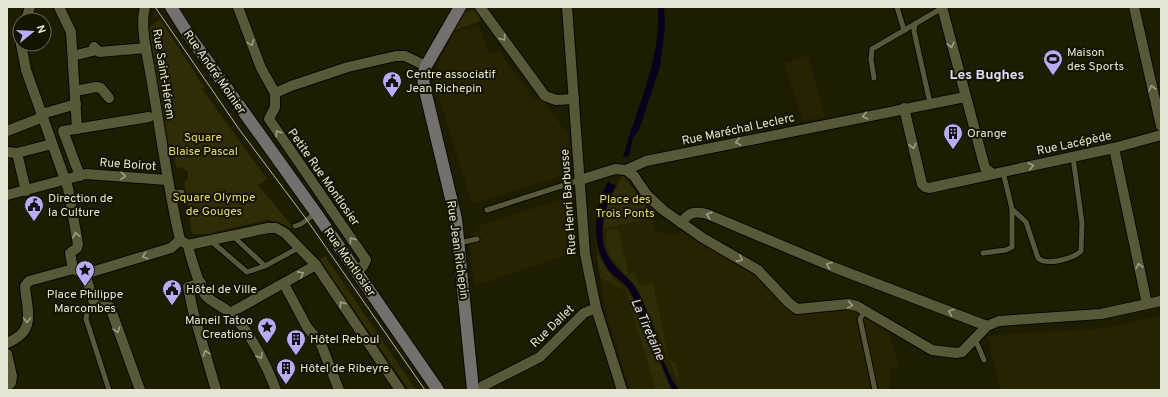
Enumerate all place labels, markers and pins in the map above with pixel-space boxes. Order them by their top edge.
place label: Maison des Sports [1067,45,1124,75]
sports icon: Maison des Sports [1042,48,1064,76]
place label: Centre associatif Jean Richepin [406,67,496,97]
public building icon: Centre associatif Jean Richepin [381,70,403,98]
building icon: Orange [942,122,964,150]
place label: Orange [967,126,1007,142]
place label: Direction de la Culture [48,191,113,221]
public building icon: Direction de la Culture [23,194,45,222]
place icon: Place Philippe Marcombes [74,259,96,287]
public building icon: Hôtel de Ville [161,278,183,306]
place label: Hôtel de Ville [186,282,257,298]
place label: Place Philippe Marcombes [47,287,123,317]
place label: Maneil Tatoo Creations [185,313,253,343]
place icon: Maneil Tatoo Creations [256,316,278,344]
building icon: Hôtel Reboul [285,328,307,356]
place label: Hôtel Reboul [310,332,379,348]
building icon: Hôtel de Ribeyre [275,357,297,385]
place label: Hôtel de Ribeyre [300,361,389,377]

